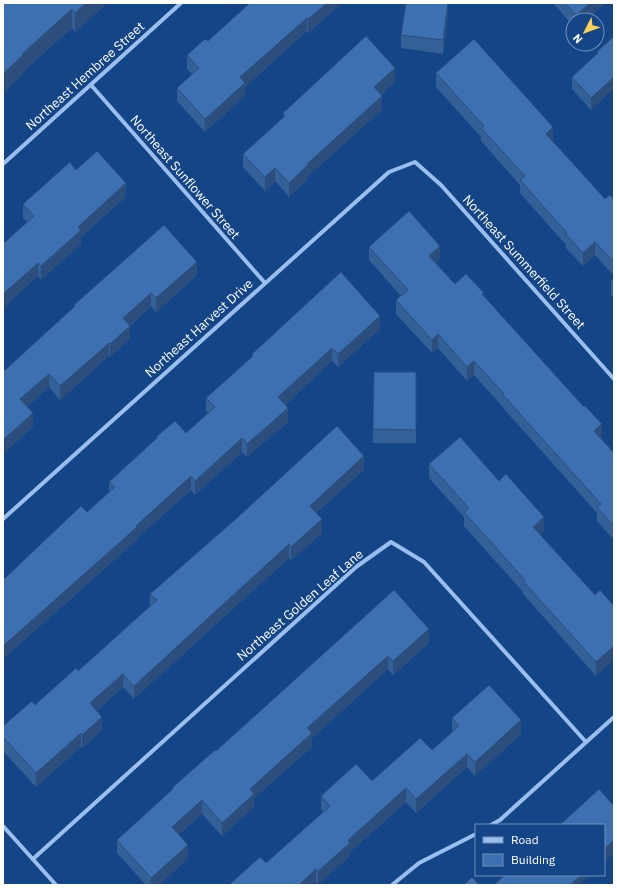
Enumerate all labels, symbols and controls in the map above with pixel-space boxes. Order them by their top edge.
north arrow [565,12,605,52]
street label: Northeast Hembree Street [22,18,148,134]
text: N [570,31,585,46]
street label: Northeast Sunflower Street [126,111,244,243]
street label: Northeast Summerfield Street [459,191,589,333]
street label: Northeast Harvest Drive [141,275,257,381]
street label: Northeast Golden Leaf Lane [233,545,367,665]
legend [475,824,605,876]
text: Road [511,832,539,847]
text: Building [511,852,556,867]

